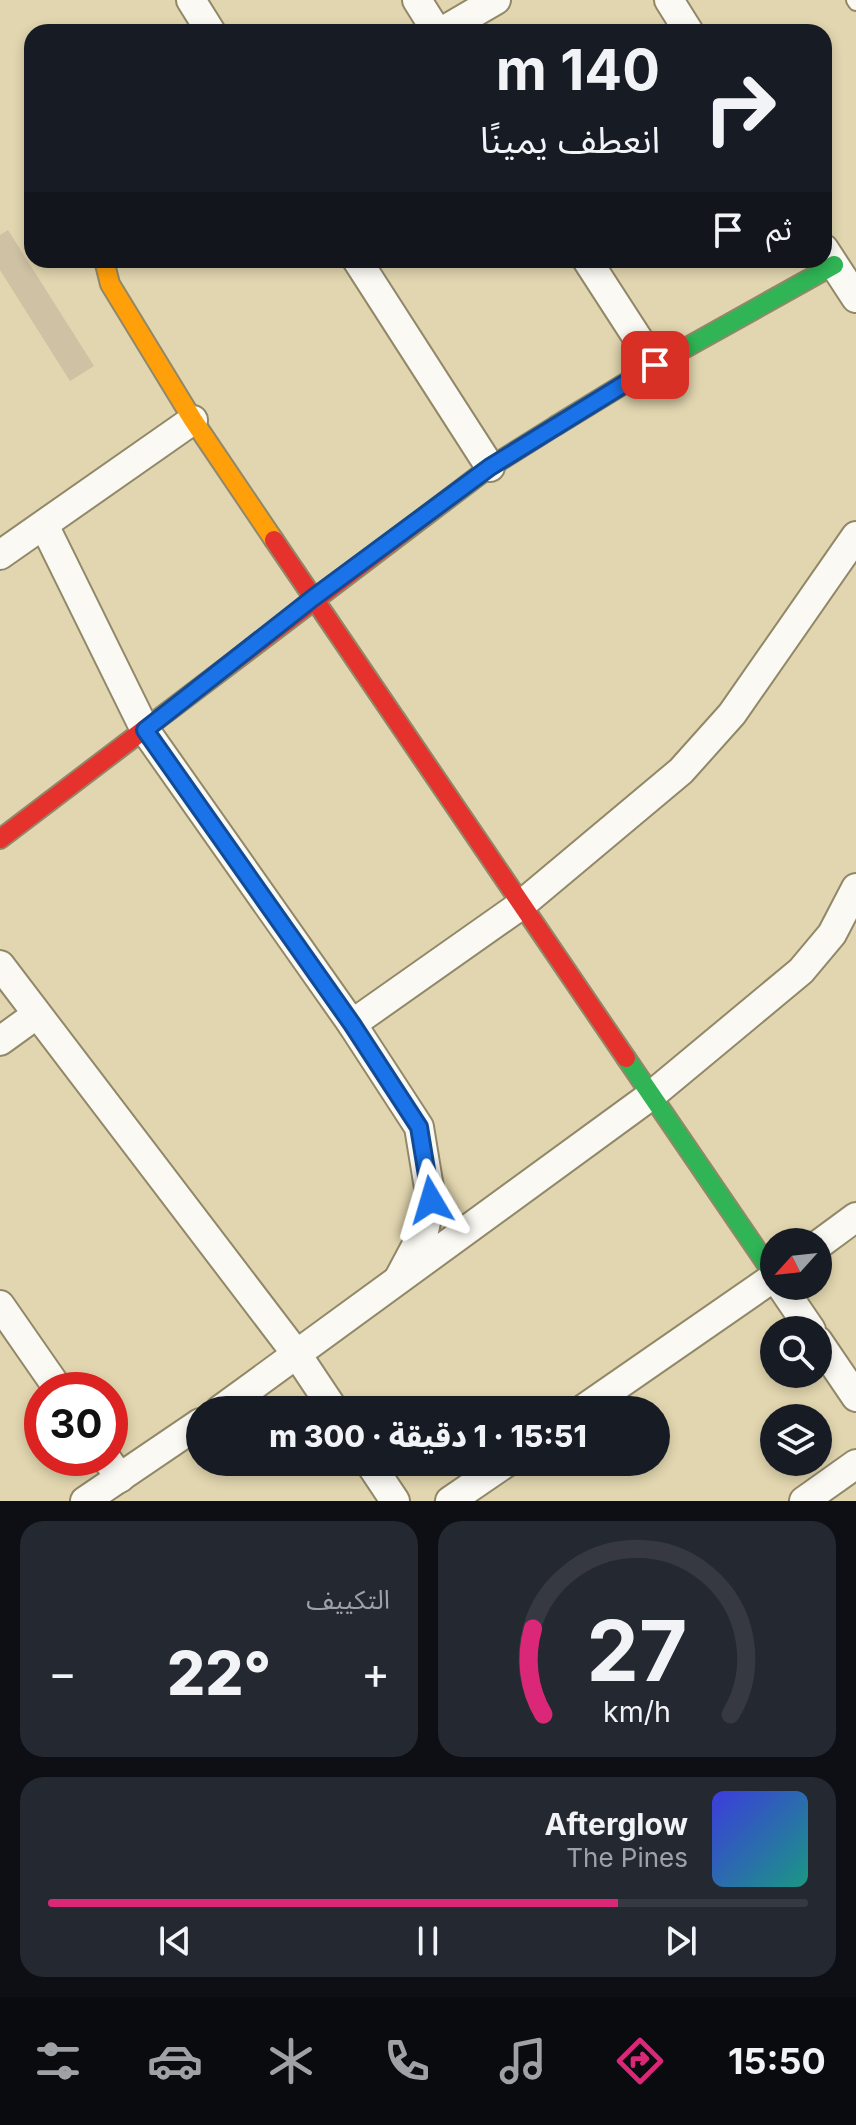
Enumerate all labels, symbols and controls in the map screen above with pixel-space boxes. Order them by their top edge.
text: 140 m [496,36,660,104]
icon: right [688,56,792,160]
text: انعطف يمينًا [480,118,660,162]
icon: arrive [706,208,750,252]
text: ثم [766,211,792,247]
pin [621,331,689,399]
icon: arrive [633,343,677,387]
position arrow [389,1158,473,1242]
north arrow [760,1228,832,1300]
map controls [760,1228,832,1476]
button: search [760,1316,832,1388]
speed limit sign: 30 [24,1372,128,1476]
button: layers [760,1404,832,1476]
text: 15:51 · 1 دقيقة · 300 m [269,1418,587,1454]
text: التكييف [306,1584,390,1615]
text: 27 [587,1600,687,1701]
text: 22° [167,1637,271,1709]
text: − [48,1646,77,1700]
text: + [361,1646,390,1700]
text: km/h [603,1694,671,1729]
text: Afterglow [544,1806,688,1842]
text: The Pines [566,1842,688,1873]
icon: previous [153,1919,197,1963]
icon: pause [406,1919,450,1963]
icon: next [659,1919,703,1963]
icon: filters [30,2033,86,2089]
icon: car [147,2033,203,2089]
icon: climate [263,2033,319,2089]
icon: phone [379,2033,435,2089]
icon: music [495,2033,551,2089]
icon: directions [612,2033,668,2089]
text: 15:50 [728,2039,826,2083]

